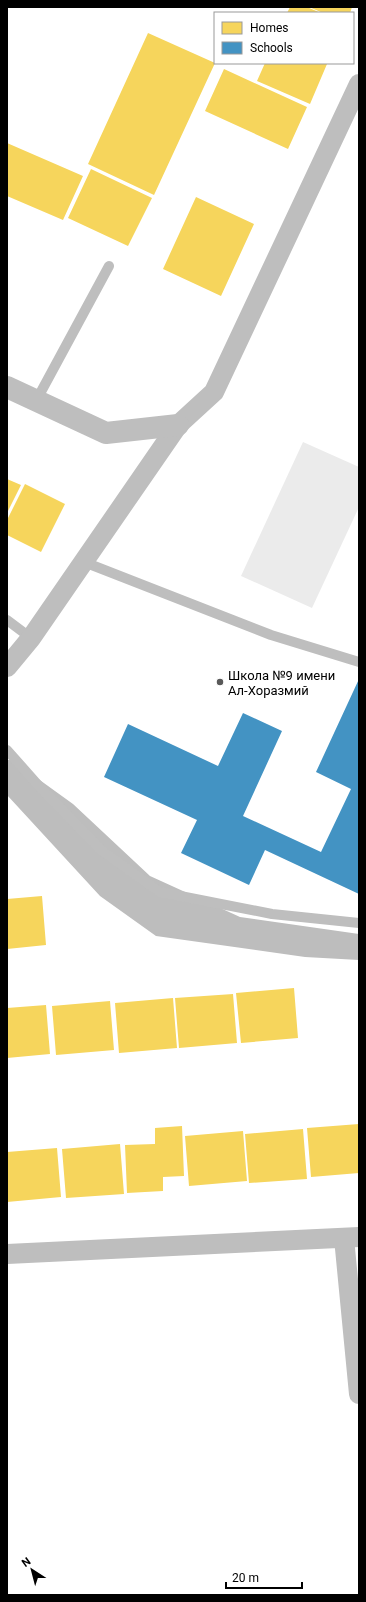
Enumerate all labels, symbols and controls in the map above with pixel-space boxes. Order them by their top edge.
legend [214,12,354,64]
text: Homes [250,21,288,35]
text: Schools [250,41,293,55]
place label: Школа №9 имени Ал-Хоразмий [228,668,335,698]
marker: Школа №9 имени Ал-Хоразмий [215,677,225,687]
north arrow [12,1550,52,1590]
text: N [19,1555,34,1570]
scale bar [226,1564,302,1590]
text: 20 m [232,1571,259,1585]

